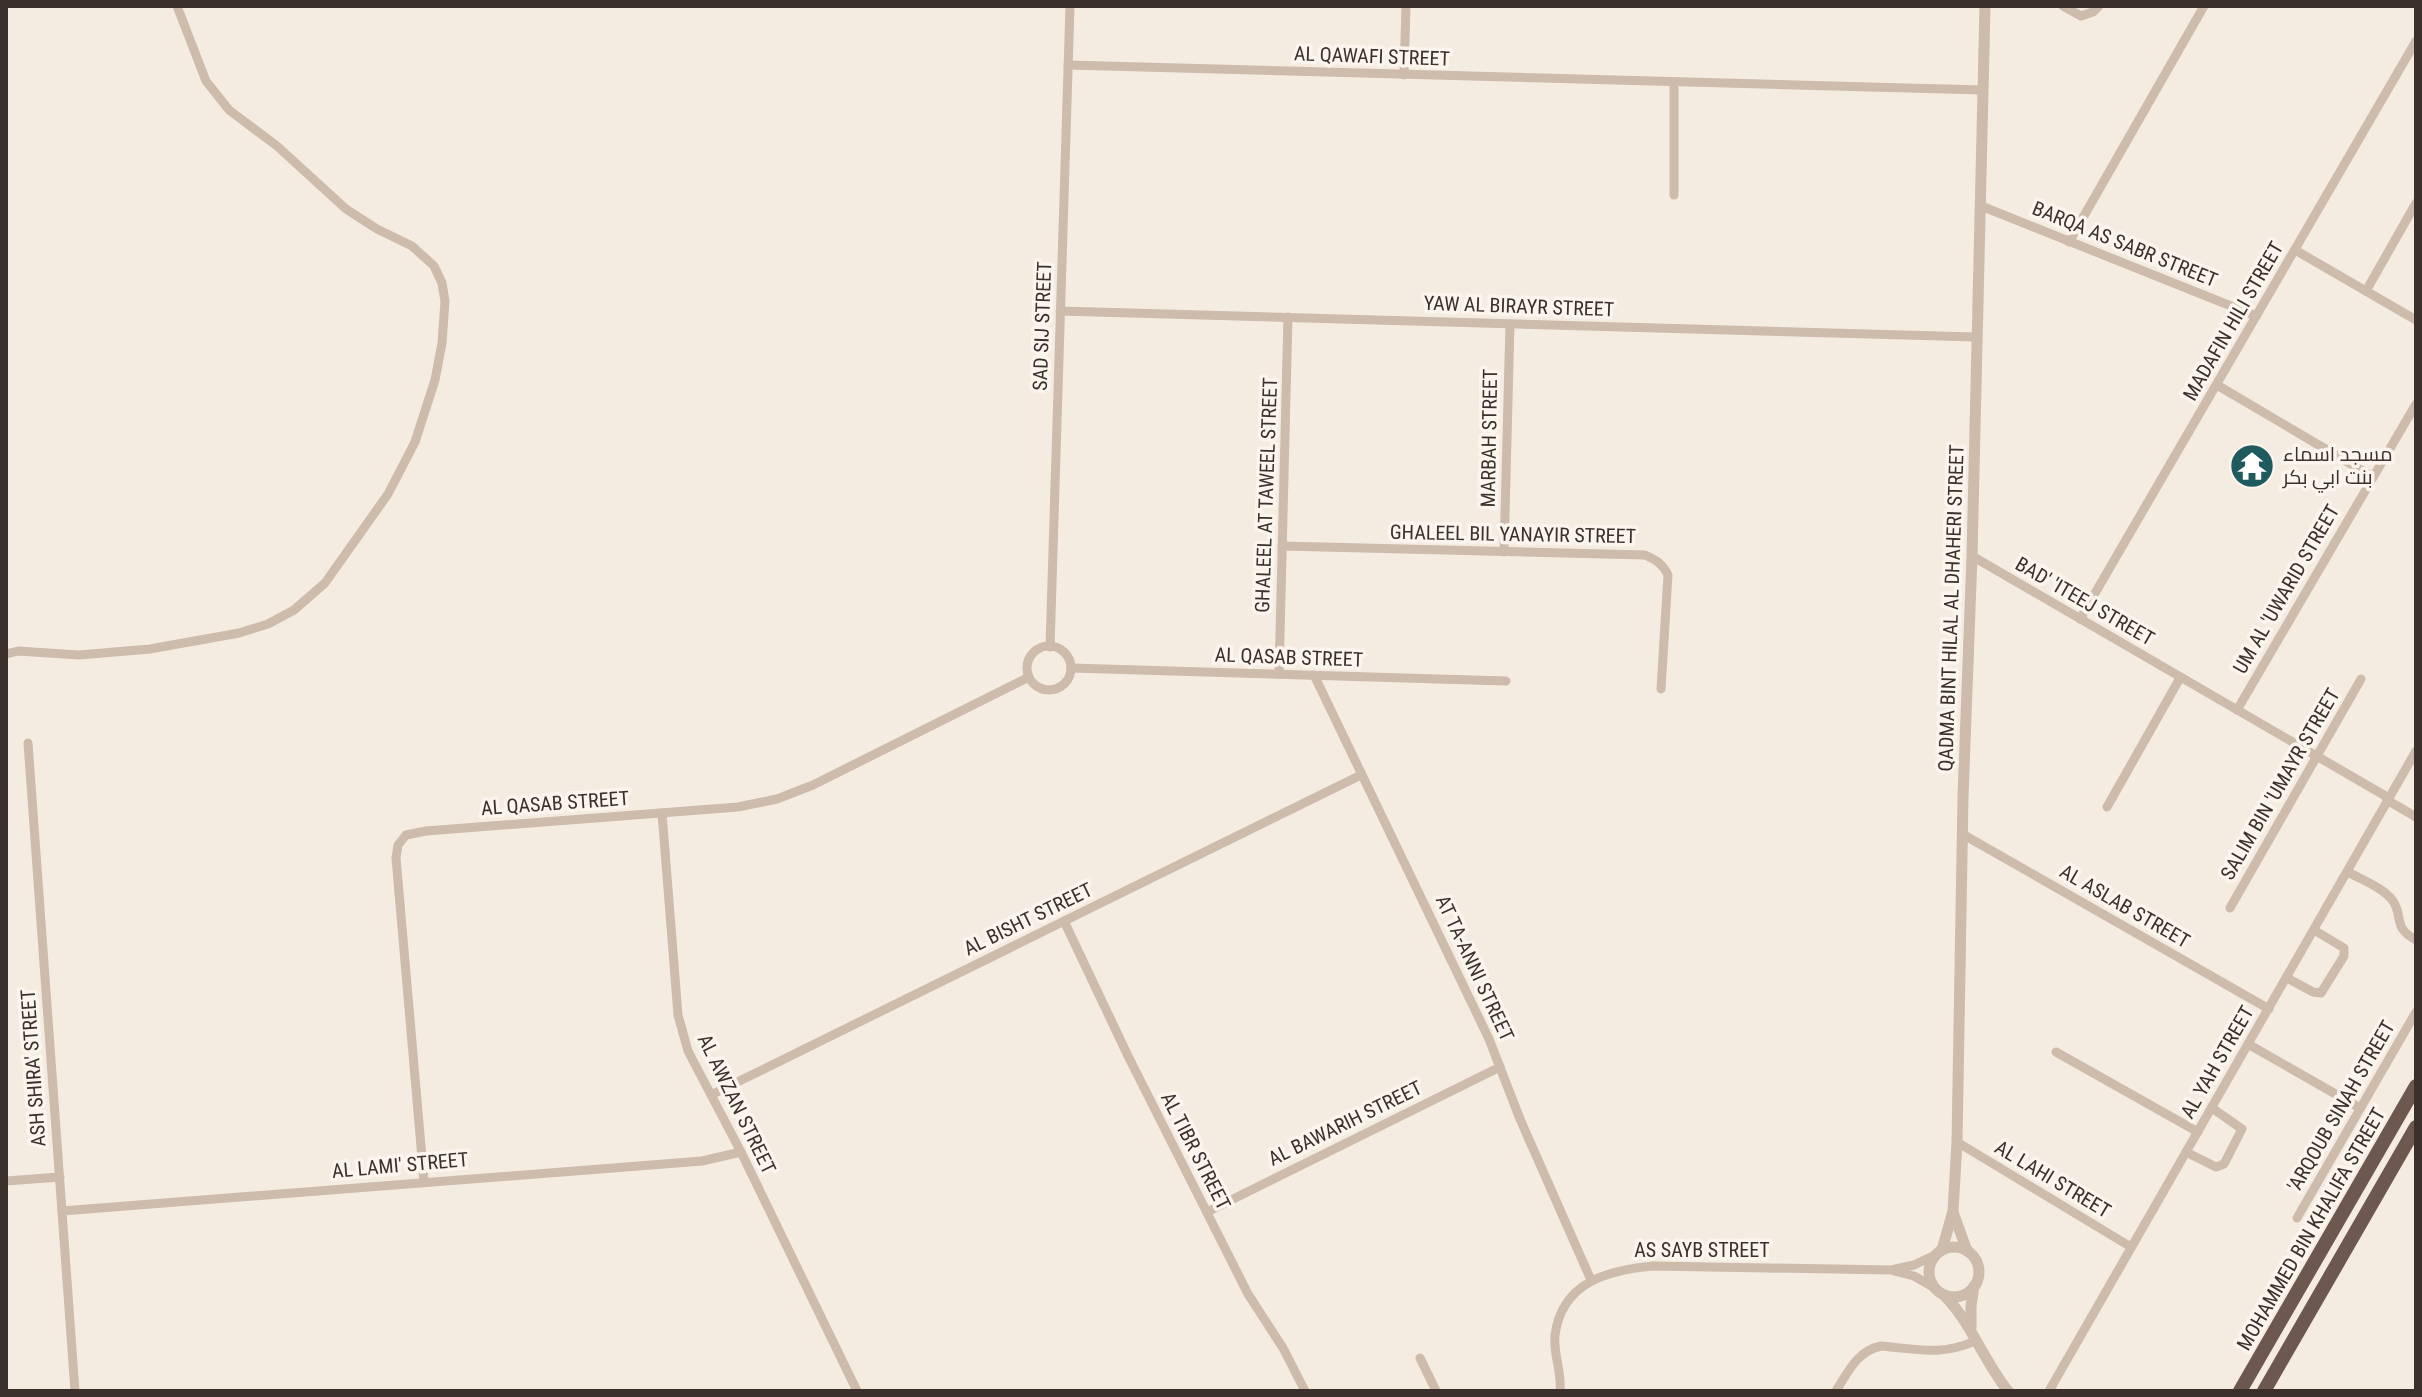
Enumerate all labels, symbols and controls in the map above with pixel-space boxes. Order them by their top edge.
street label: AL QAWAFI STREET [1294,41,1450,71]
street label: BARQA AS SABR STREET [2029,196,2221,292]
street label: MADAFIN HILI STREET [2178,237,2288,405]
street label: SAD SIJ STREET [1028,261,1056,391]
street label: YAW AL BIRAYR STREET [1423,291,1615,321]
street label: MARBAH STREET [1476,368,1502,508]
street label: GHALEEL AT TAWEEL STREET [1250,377,1282,613]
temple icon: مسجد اسماء بنت ابي بكر [2228,442,2276,490]
place label: مسجد اسماء بنت ابي بكر [2282,442,2393,493]
street label: QADMA BINT HILAL AL DHAHERI STREET [1933,444,1969,772]
street label: UM AL 'UWARID STREET [2228,500,2344,678]
street label: GHALEEL BIL YANAYIR STREET [1390,520,1636,548]
street label: BAD' 'ITEEJ STREET [2011,551,2159,651]
street label: AL QASAB STREET [1214,642,1364,672]
street label: SALIM BIN 'UMAYR STREET [2215,684,2345,884]
street label: AL QASAB STREET [480,786,630,820]
street label: AL ASLAB STREET [2056,859,2194,953]
street label: AL BISHT STREET [960,877,1096,961]
street label: AT TA-ANNI STREET [1431,891,1519,1045]
street label: ASH SHIRA' STREET [16,989,50,1147]
street label: AL YAH STREET [2175,1002,2259,1122]
street label: 'ARQOUB SINAH STREET [2282,1016,2400,1196]
street label: AL AWZAN STREET [693,1030,781,1178]
street label: AL BAWARIH STREET [1264,1075,1426,1171]
street label: AL TIBR STREET [1156,1088,1236,1214]
street label: MOHAMMED BIN KHALIFA STREET [2232,1104,2390,1354]
street label: AL LAHI STREET [1991,1135,2115,1223]
street label: AL LAMI' STREET [331,1147,469,1183]
street label: AS SAYB STREET [1634,1238,1770,1262]

